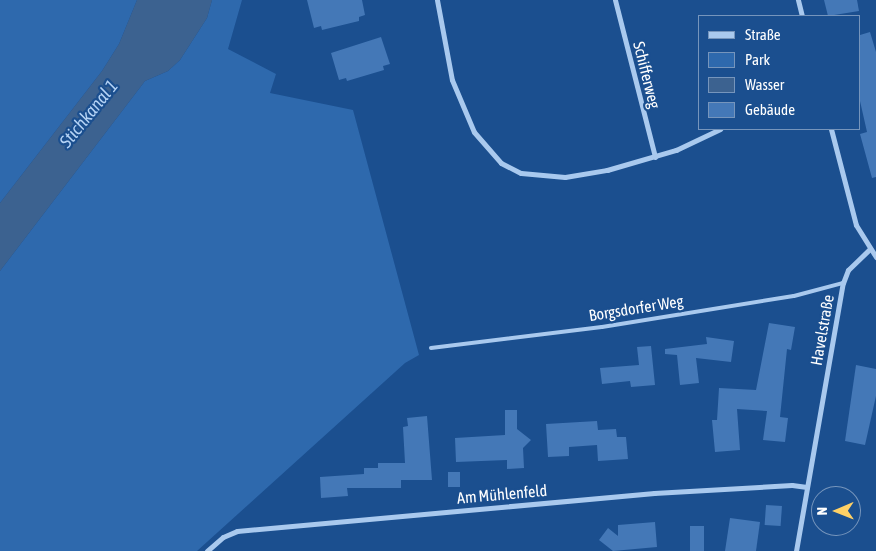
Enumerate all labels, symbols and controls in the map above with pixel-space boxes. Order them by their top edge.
legend [698,15,861,130]
text: Straße [745,26,781,43]
street label: Schifferweg [629,40,665,110]
text: Park [745,51,770,68]
water label: Stichkanal 1 [55,76,123,152]
text: Wasser [745,76,784,93]
text: Gebäude [745,101,795,118]
street label: Borgsdorfer Weg [587,291,685,325]
street label: Havelstraße [806,293,838,367]
street label: Am Mühlenfeld [456,481,548,507]
north arrow [811,486,861,536]
text: N [814,507,830,516]

